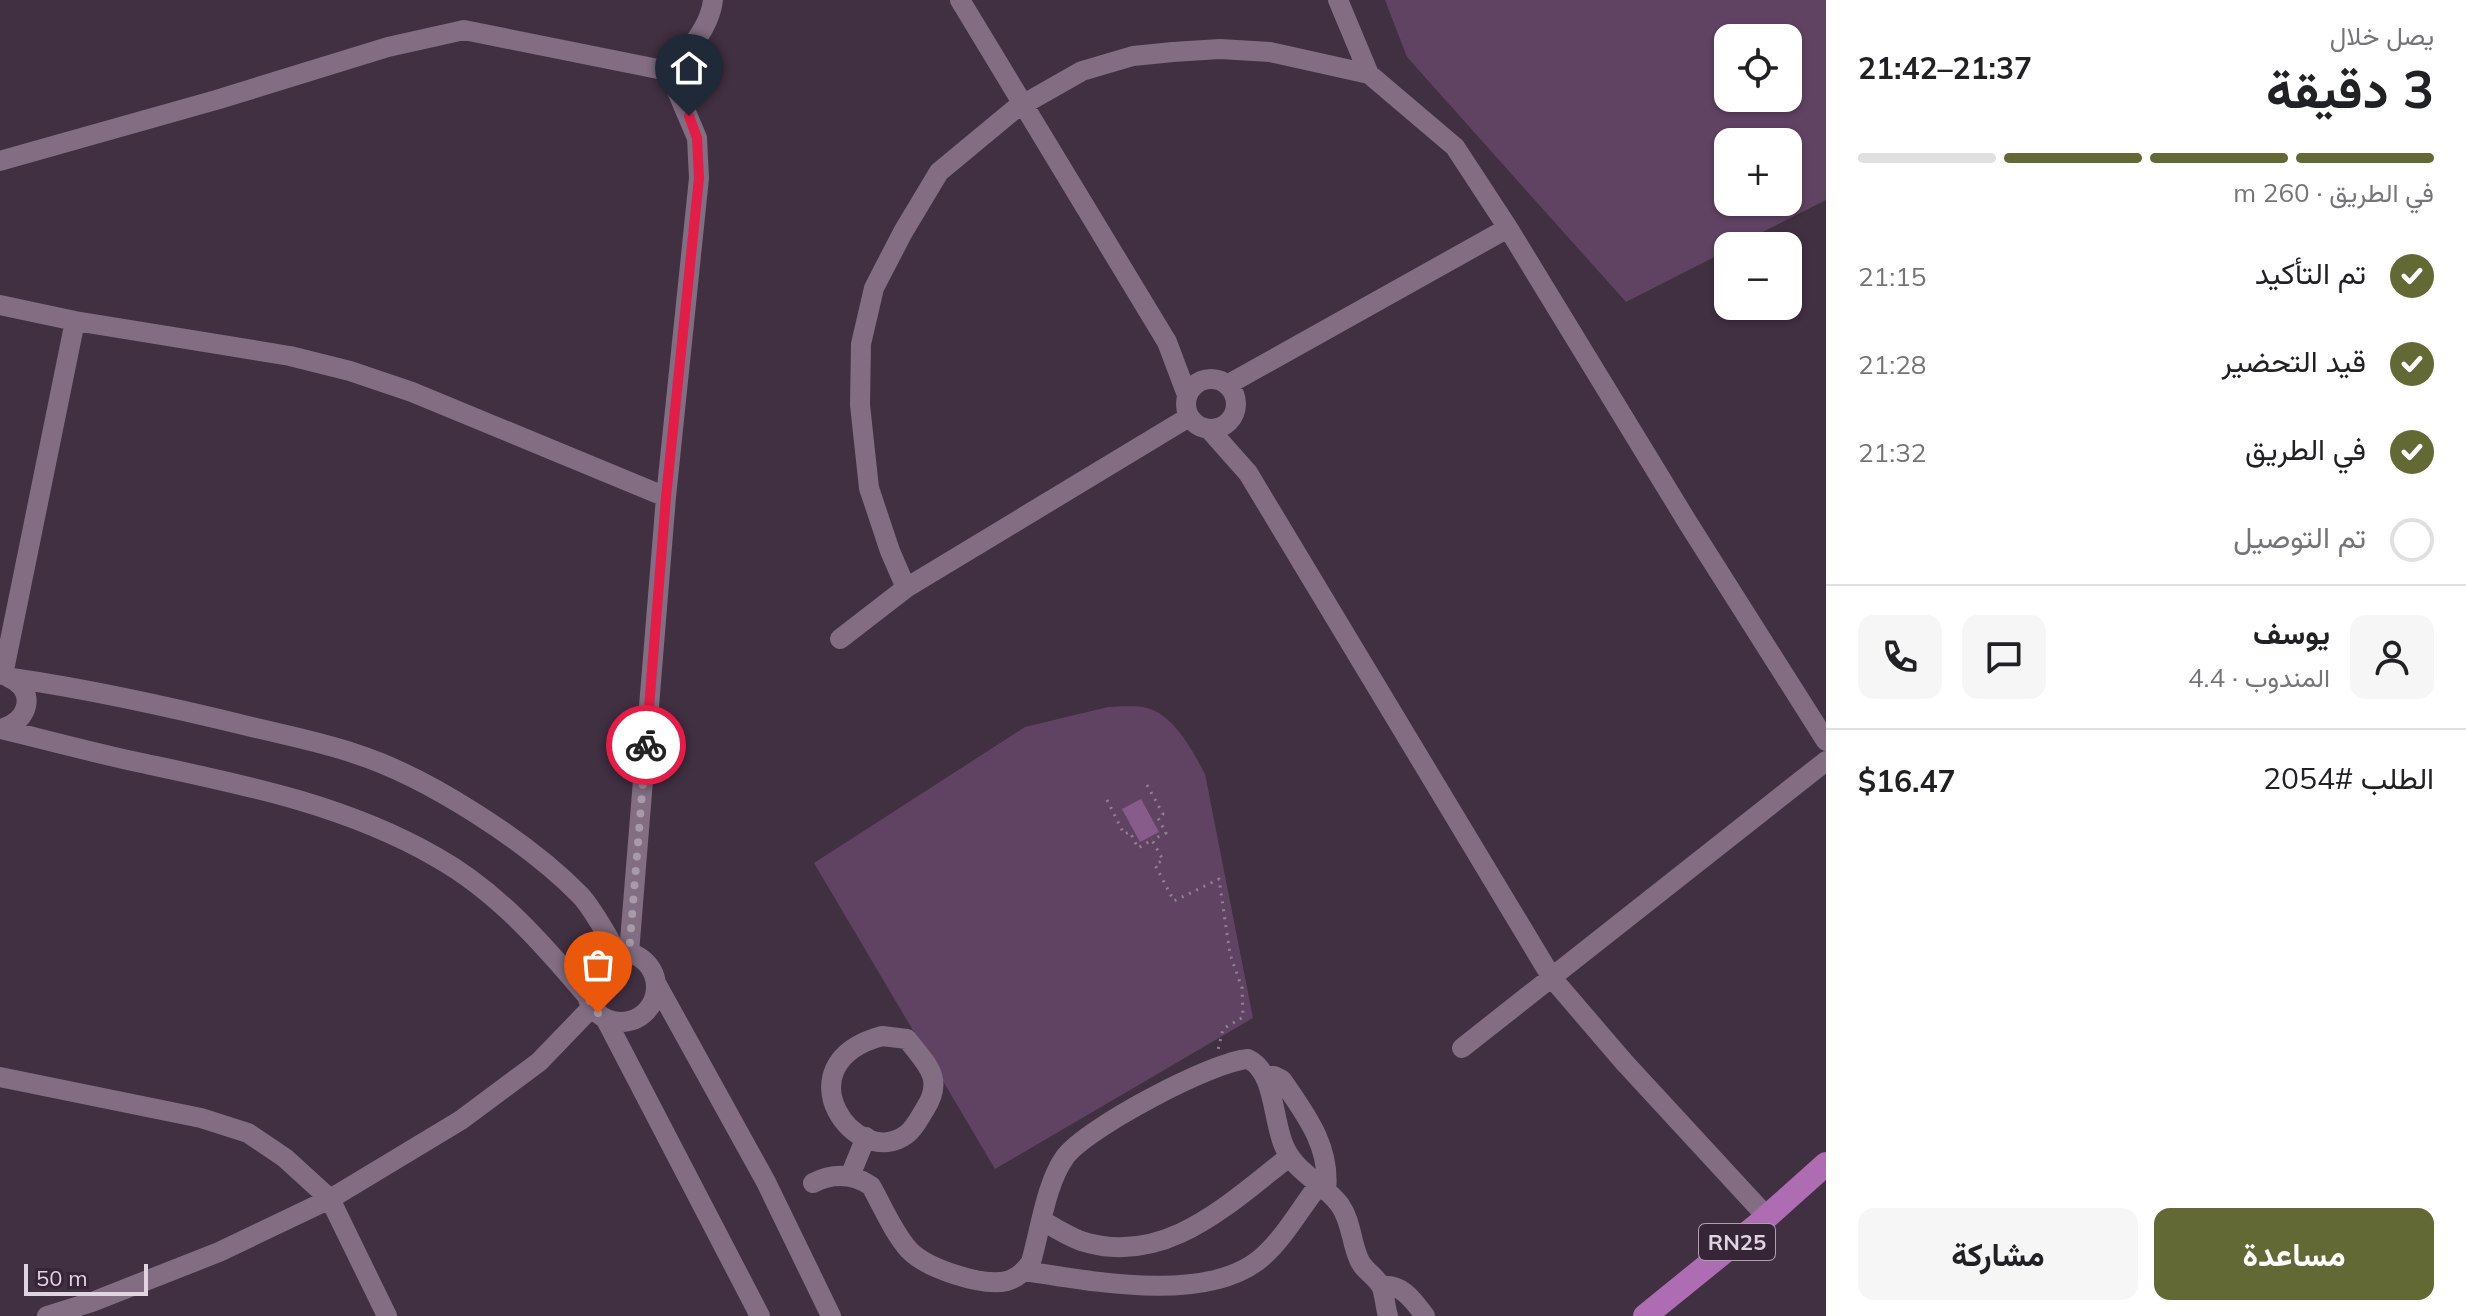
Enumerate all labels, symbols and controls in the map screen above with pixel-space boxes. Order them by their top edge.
text: يصل خلال [2330,19,2434,52]
map controls [1714,24,1802,320]
button: locate [1714,24,1802,112]
pin [655,34,723,116]
icon: home [667,46,711,90]
text: 21:37–21:42 [1858,49,2032,87]
text: 3 دقيقة [2266,56,2434,121]
button: + [1714,128,1802,216]
text: في الطريق · 260 m [2233,176,2434,209]
button: − [1714,232,1802,320]
text: تم التأكيد [2255,254,2366,292]
icon: check [2390,254,2434,298]
text: 21:15 [1858,260,1926,293]
text: قيد التحضير [2222,342,2366,380]
icon: check [2390,342,2434,386]
text: 21:28 [1858,348,1926,381]
text: في الطريق [2245,430,2366,468]
icon: check [2390,430,2434,474]
text: 21:32 [1858,436,1926,469]
text: تم التوصيل [2233,518,2366,556]
text: يوسف [2253,614,2330,652]
button: phone [1858,615,1942,699]
button: chat [1962,615,2046,699]
button: person [2350,615,2434,699]
text: المندوب · 4.4 [2188,661,2330,694]
courier [606,705,686,785]
icon: bike [624,723,668,767]
text: الطلب #2054 [2263,759,2434,797]
text: $16.47 [1858,762,1955,800]
pin [564,931,632,1013]
icon: bag [576,943,620,987]
button: مشاركة [1858,1208,2138,1300]
button: مساعدة [2154,1208,2434,1300]
road number: RN25 [1699,1224,1775,1260]
scale bar [24,1260,148,1296]
text: 50 m [36,1264,87,1292]

